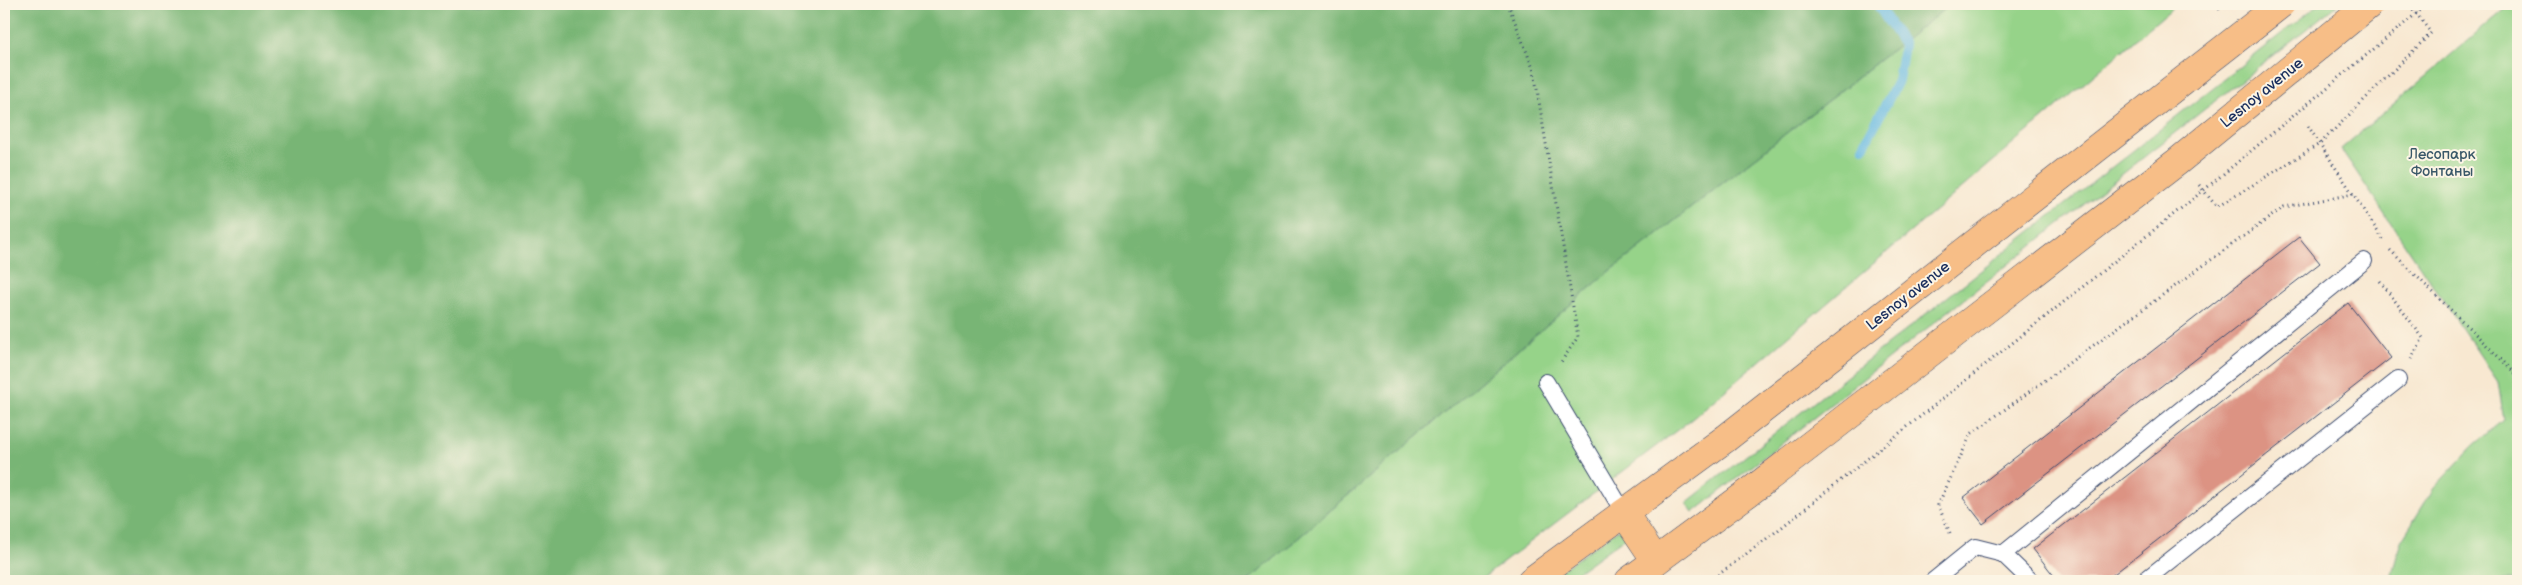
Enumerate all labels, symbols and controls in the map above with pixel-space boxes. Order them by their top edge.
street label: Lesnoy avenue [2217,54,2307,132]
park label: Лесопарк Фонтаны [2407,145,2476,181]
street label: Lesnoy avenue [1862,257,1954,335]

